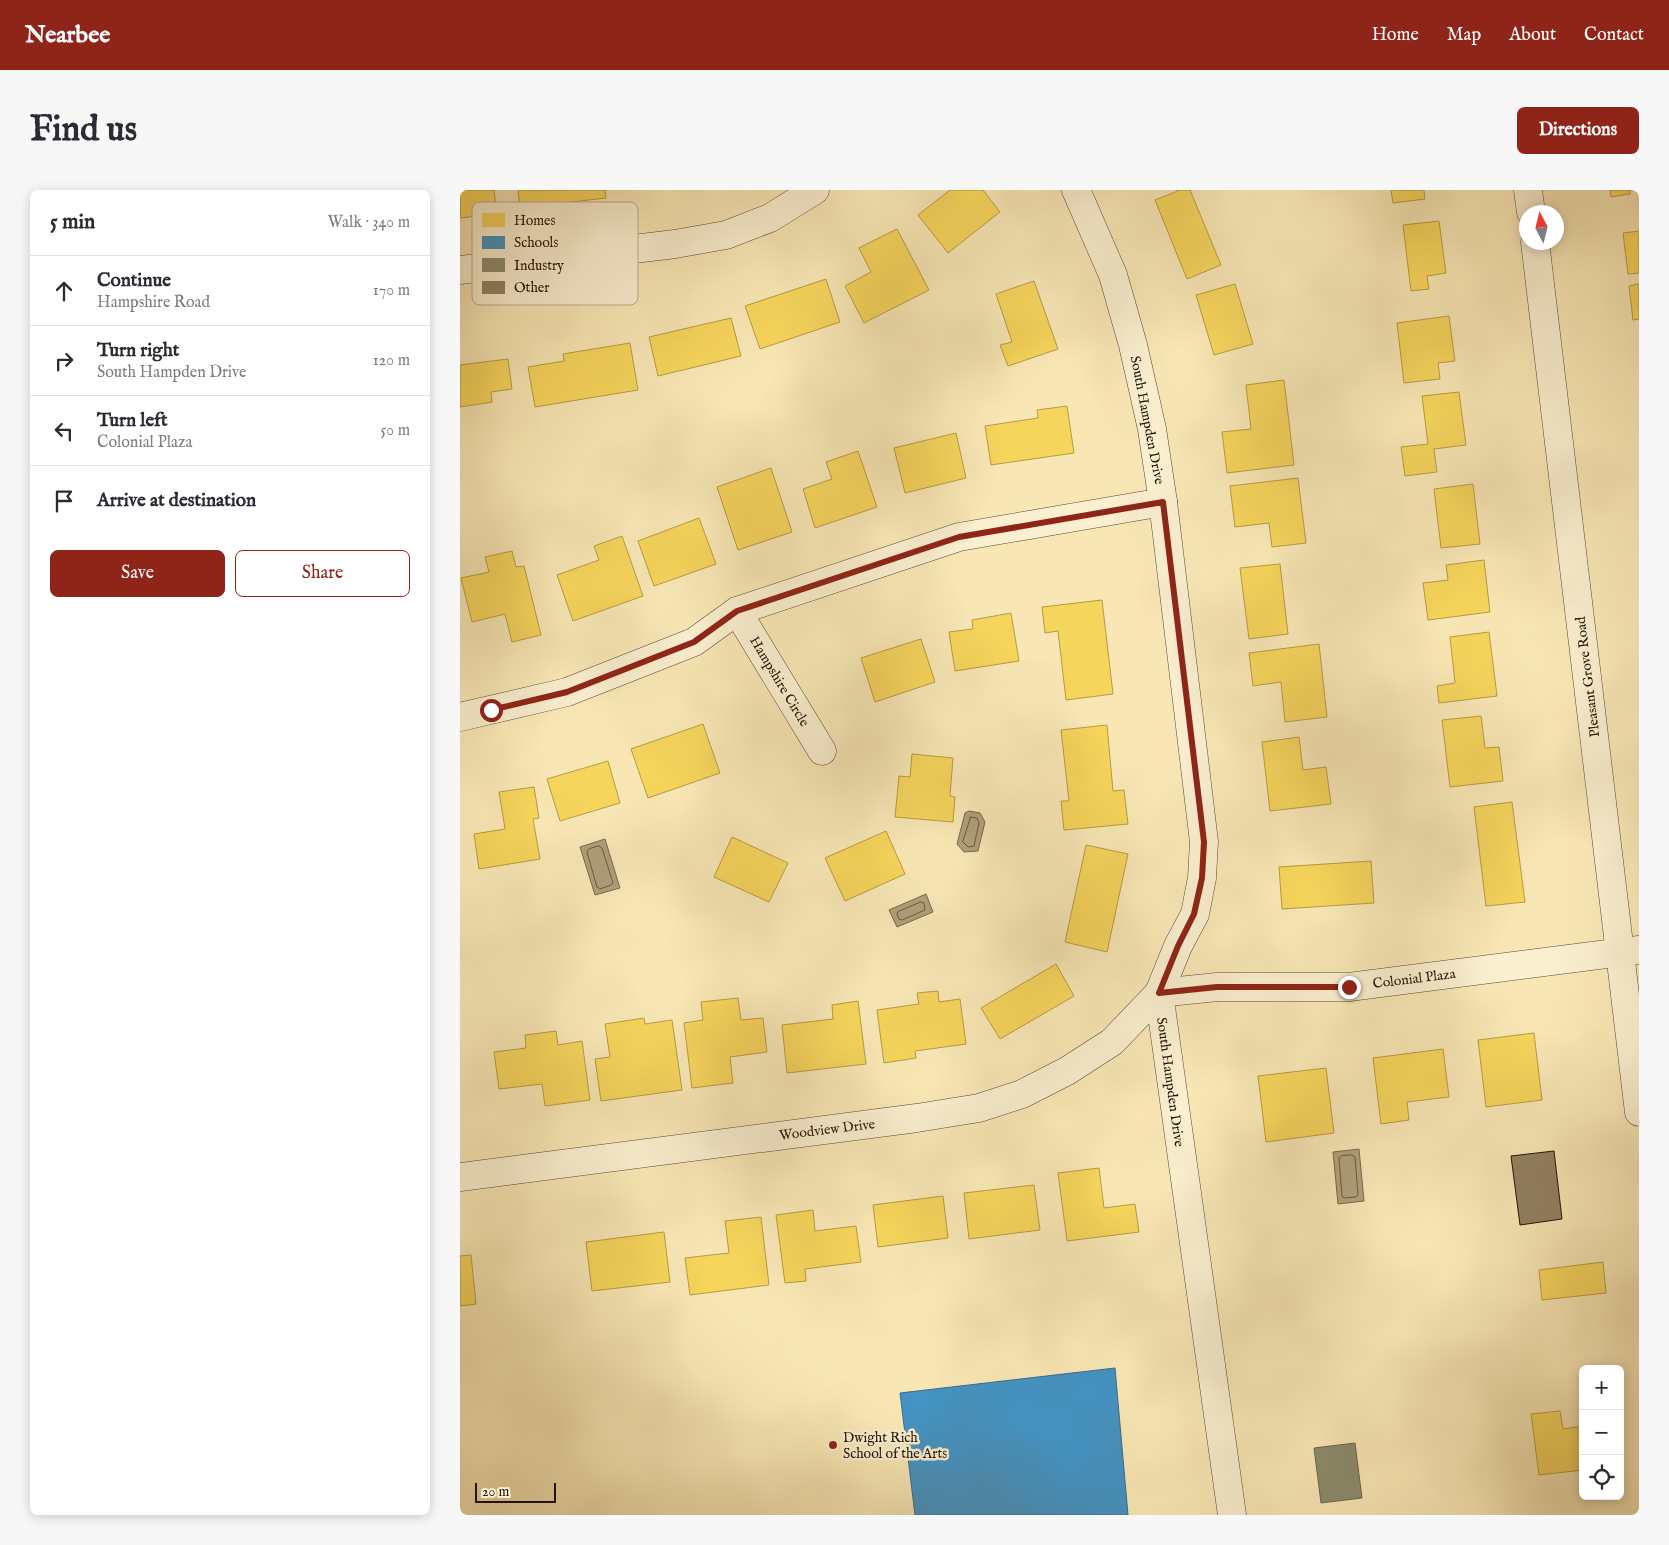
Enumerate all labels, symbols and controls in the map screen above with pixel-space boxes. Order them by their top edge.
text: Nearbee [25,20,110,51]
text: Home [1372,24,1419,47]
text: Map [1447,24,1481,47]
text: About [1509,24,1556,47]
text: Contact [1584,24,1644,47]
button: Directions [1517,107,1639,154]
text: Find us [30,108,137,153]
legend [472,202,638,305]
north arrow [1519,205,1564,250]
text: 5 min [50,209,95,236]
text: Homes [514,212,556,230]
text: Walk · 340 m [328,213,410,233]
text: Schools [514,234,558,252]
text: Industry [514,257,564,275]
text: Continue [97,269,171,293]
icon: ahead [50,277,78,305]
text: Other [514,279,549,297]
text: 170 m [373,281,410,301]
text: Hampshire Road [97,293,210,313]
text: Turn right [97,339,179,363]
icon: right [50,347,78,375]
text: 120 m [373,351,410,371]
street label: South Hampden Drive [1126,354,1168,487]
text: South Hampden Drive [97,363,246,383]
text: Turn left [97,409,168,433]
icon: left [50,417,78,445]
text: 50 m [381,421,410,441]
text: Colonial Plaza [97,433,192,453]
icon: arrive [50,487,78,515]
text: Arrive at destination [97,489,256,513]
button: Save [50,550,225,597]
button: Share [235,550,410,597]
street label: Pleasant Grove Road [1572,615,1604,738]
street label: Hampshire Circle [745,633,813,730]
route start [480,699,503,722]
street label: Colonial Plaza [1372,965,1458,993]
route end [1338,976,1361,999]
street label: South Hampden Drive [1152,1016,1188,1149]
street label: Woodview Drive [778,1115,877,1145]
map controls [1579,1365,1624,1500]
button: + [1579,1365,1624,1410]
button: − [1579,1410,1624,1455]
place label: Dwight Rich School of the Arts [843,1429,947,1463]
marker: Dwight Rich School of the Arts [827,1439,839,1451]
button: locate [1579,1455,1624,1500]
scale bar [475,1480,556,1503]
text: 20 m [482,1483,509,1501]

